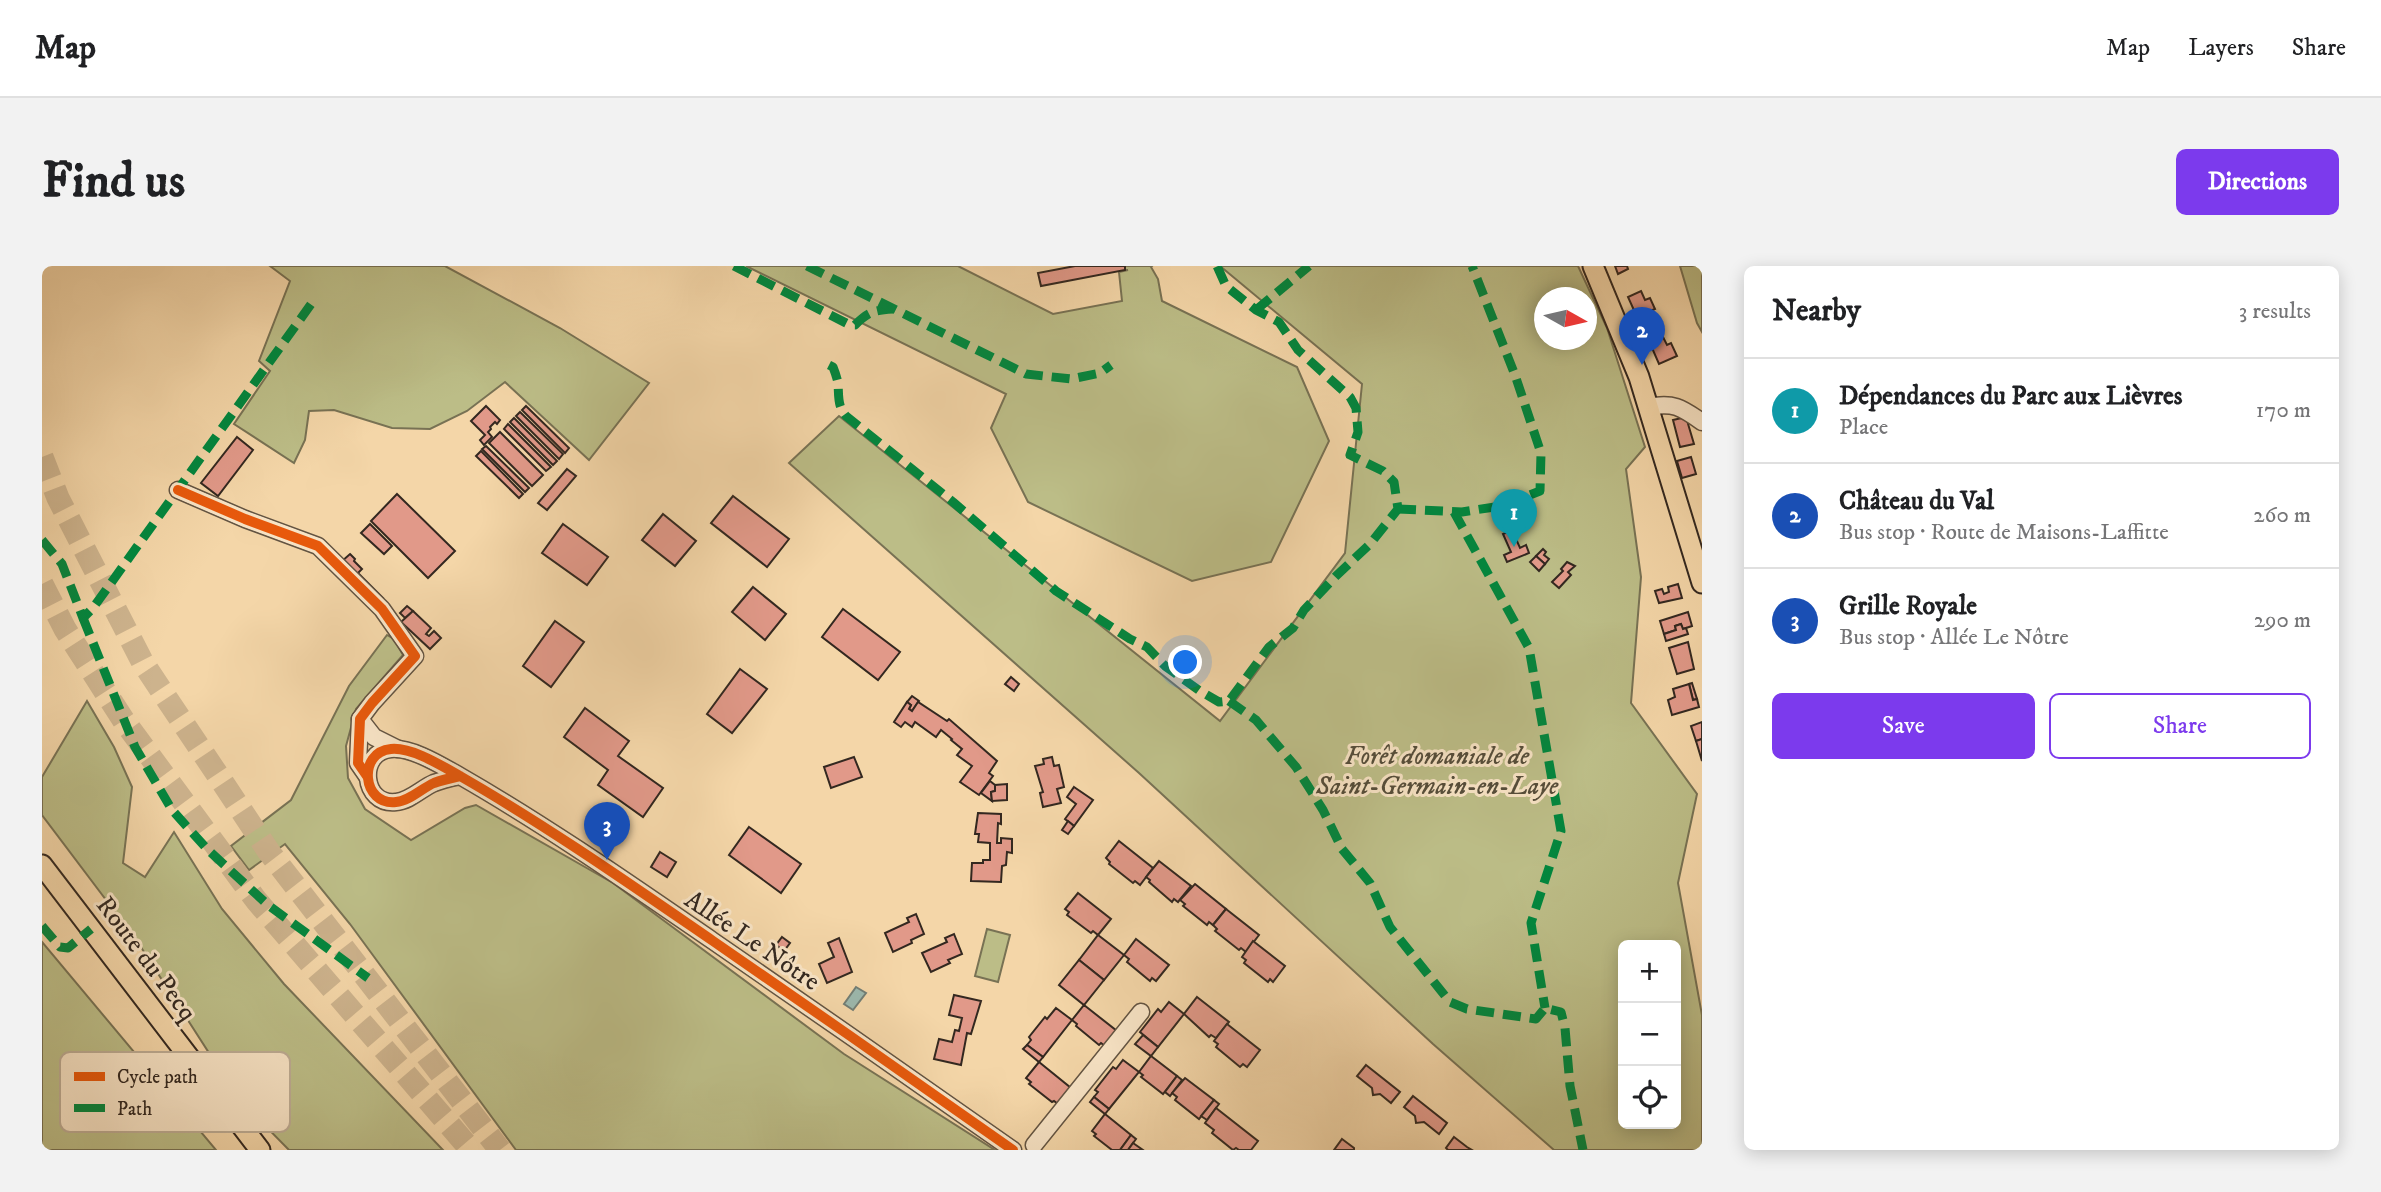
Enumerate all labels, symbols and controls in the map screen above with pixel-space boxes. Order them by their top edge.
text: Map [35,28,96,69]
text: Map [2106,33,2150,63]
text: Layers [2188,33,2254,63]
text: Share [2292,33,2346,63]
button: Directions [2176,149,2339,215]
text: Find us [42,151,185,213]
north arrow [1534,287,1597,350]
text: Nearby [1772,293,1861,330]
text: 3 results [2239,297,2311,326]
pin: 2 [1619,307,1665,365]
text: Dépendances du Parc aux Lièvres [1839,380,2183,413]
text: 1 [1791,396,1799,425]
text: 170 m [2256,396,2311,425]
text: Place [1839,413,1888,442]
text: Château du Val [1839,485,1994,518]
pin: 1 [1491,489,1537,547]
text: 2 [1789,501,1801,530]
text: 260 m [2253,501,2311,530]
text: Bus stop · Route de Maisons-Laffitte [1839,518,2169,547]
text: Grille Royale [1839,590,1977,623]
text: 3 [1791,606,1799,635]
text: 290 m [2254,606,2311,635]
text: Bus stop · Allée Le Nôtre [1839,623,2069,652]
your location [1168,645,1202,679]
button: Save [1772,693,2035,759]
button: Share [2049,693,2311,759]
park label: Forêt domaniale de Saint-Germain-en-Laye [1315,740,1559,803]
pin: 3 [584,802,630,860]
street label: Allée Le Nôtre [678,884,826,998]
street label: Route du Pecq [88,890,204,1029]
map controls [1618,940,1681,1129]
button: + [1618,940,1681,1003]
button: − [1618,1003,1681,1066]
legend [60,1052,290,1132]
text: Cycle path [117,1066,198,1089]
button: locate [1618,1066,1681,1129]
text: Path [117,1098,152,1121]

